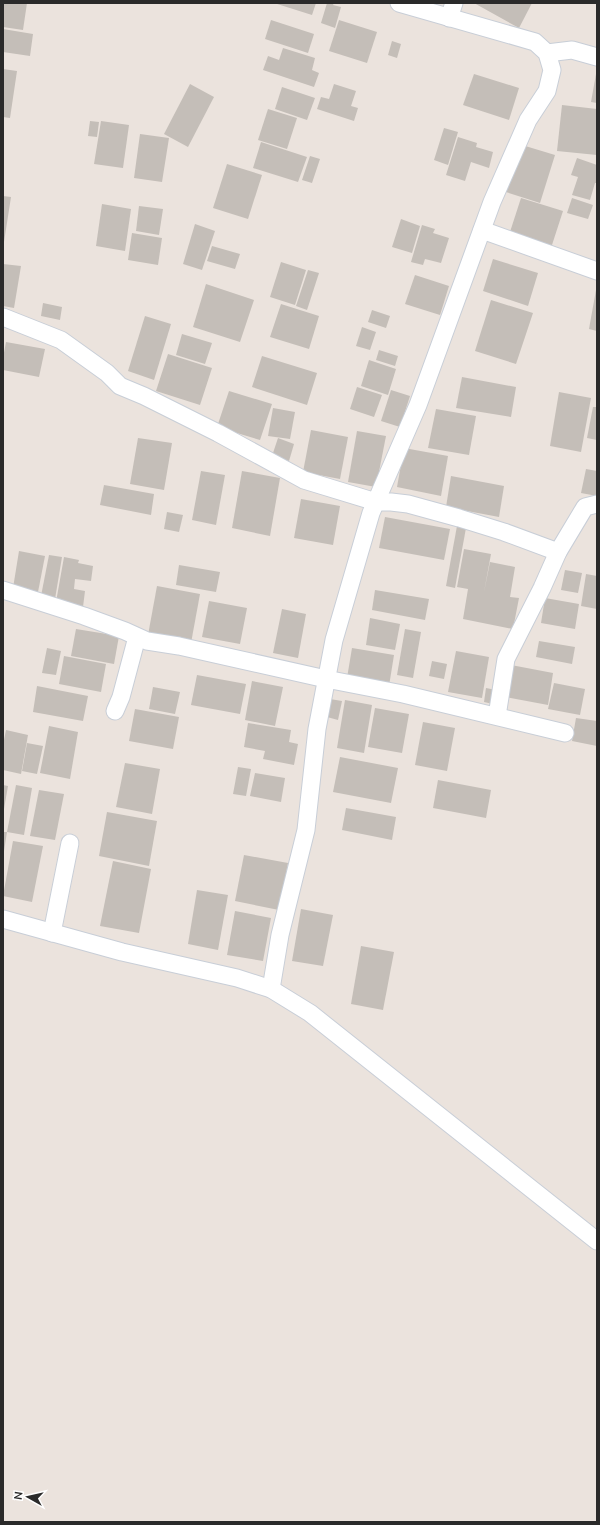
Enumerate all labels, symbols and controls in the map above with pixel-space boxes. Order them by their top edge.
north arrow [8,1477,48,1517]
text: N [11,1491,27,1501]

